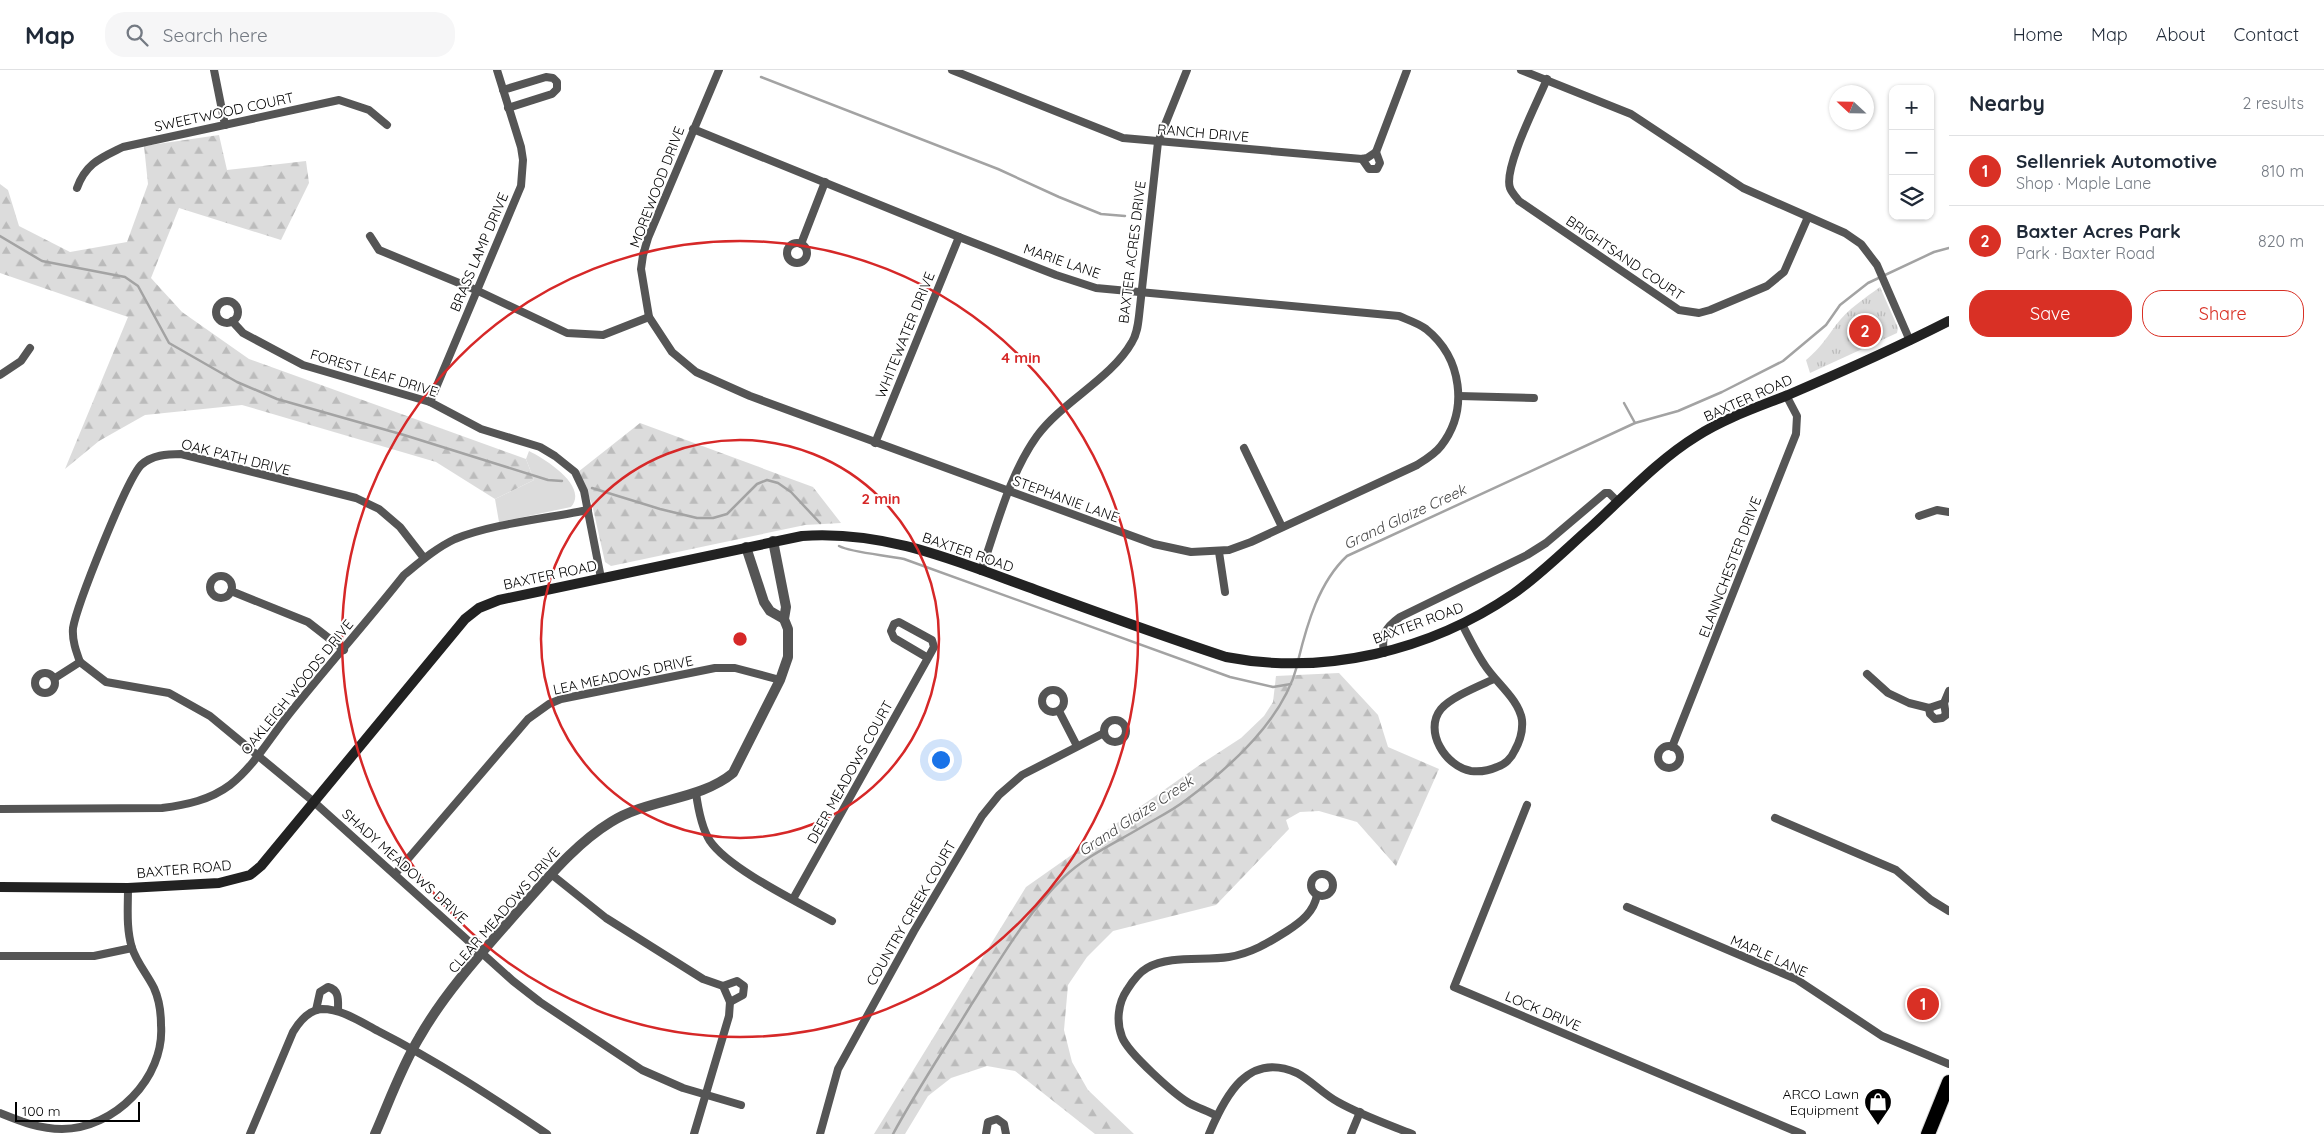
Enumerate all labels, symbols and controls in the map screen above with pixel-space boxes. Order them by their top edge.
search box [105,12,455,57]
text: Map [25,20,75,50]
icon: search [123,21,151,49]
text: Search here [163,23,268,47]
text: Home [2013,23,2063,46]
text: Map [2091,23,2128,46]
text: About [2156,23,2206,46]
text: Contact [2234,23,2299,46]
north arrow [1829,85,1874,130]
map controls [1889,85,1934,220]
button: + [1889,85,1934,130]
street label: SWEETWOOD COURT [153,88,295,136]
text: Nearby [1969,90,2045,116]
text: 2 results [2242,93,2304,113]
street label: RANCH DRIVE [1156,120,1250,146]
street label: MOREWOOD DRIVE [626,124,688,250]
button: − [1889,130,1934,175]
text: Sellenriek Automotive [2016,149,2217,173]
text: 1 [1982,161,1988,181]
text: 810 m [2261,161,2304,181]
text: Shop · Maple Lane [2016,173,2151,193]
button: layers [1889,175,1934,220]
street label: BAXTER ACRES DRIVE [1114,180,1150,324]
street label: BRASS LAMP DRIVE [446,190,512,314]
street label: BRIGHTSAND COURT [1562,212,1688,304]
text: Baxter Acres Park [2016,219,2181,243]
text: 2 [1980,231,1990,251]
text: 820 m [2258,231,2304,251]
street label: MARIE LANE [1021,239,1103,283]
text: Park · Baxter Road [2016,243,2155,263]
street label: WHITEWATER DRIVE [871,269,939,401]
button: Save [1969,290,2132,337]
button: Share [2142,290,2304,337]
pin: 2 [1849,312,1881,350]
street label: FOREST LEAF DRIVE [308,345,440,401]
text: 4 min [1001,348,1041,367]
street label: BAXTER ROAD [1701,370,1795,426]
street label: OAK PATH DRIVE [180,435,292,479]
street label: STEPHANIE LANE [1010,471,1122,527]
water label: Grand Glaize Creek [1341,479,1471,553]
text: 2 min [861,489,901,508]
street label: ELANNCHESTER DRIVE [1695,494,1765,640]
street label: BAXTER ROAD [920,528,1016,576]
street label: BAXTER ROAD [502,556,598,594]
street label: BAXTER ROAD [1370,598,1466,648]
street label: OAKLEIGH WOODS DRIVE [237,616,357,758]
centre of rings [731,630,749,648]
street label: LEA MEADOWS DRIVE [551,651,695,699]
street label: DEER MEADOWS COURT [803,697,897,847]
your location [928,747,954,773]
water label: Grand Glaize Creek [1075,770,1198,860]
street label: SHADY MEADOWS DRIVE [338,805,472,927]
street label: COUNTRY CREEK COURT [862,837,960,989]
street label: CLEAR MEADOWS DRIVE [444,843,564,977]
street label: BAXTER ROAD [136,856,232,882]
street label: MAPLE LANE [1727,931,1811,981]
pin: 1 [1907,985,1939,1023]
street label: LOCK DRIVE [1502,987,1584,1035]
place label: ARCO Lawn Equipment [1783,1085,1859,1119]
shop icon: ARCO Lawn Equipment [1863,1087,1893,1126]
scale bar [15,1099,140,1122]
text: 100 m [22,1102,60,1120]

